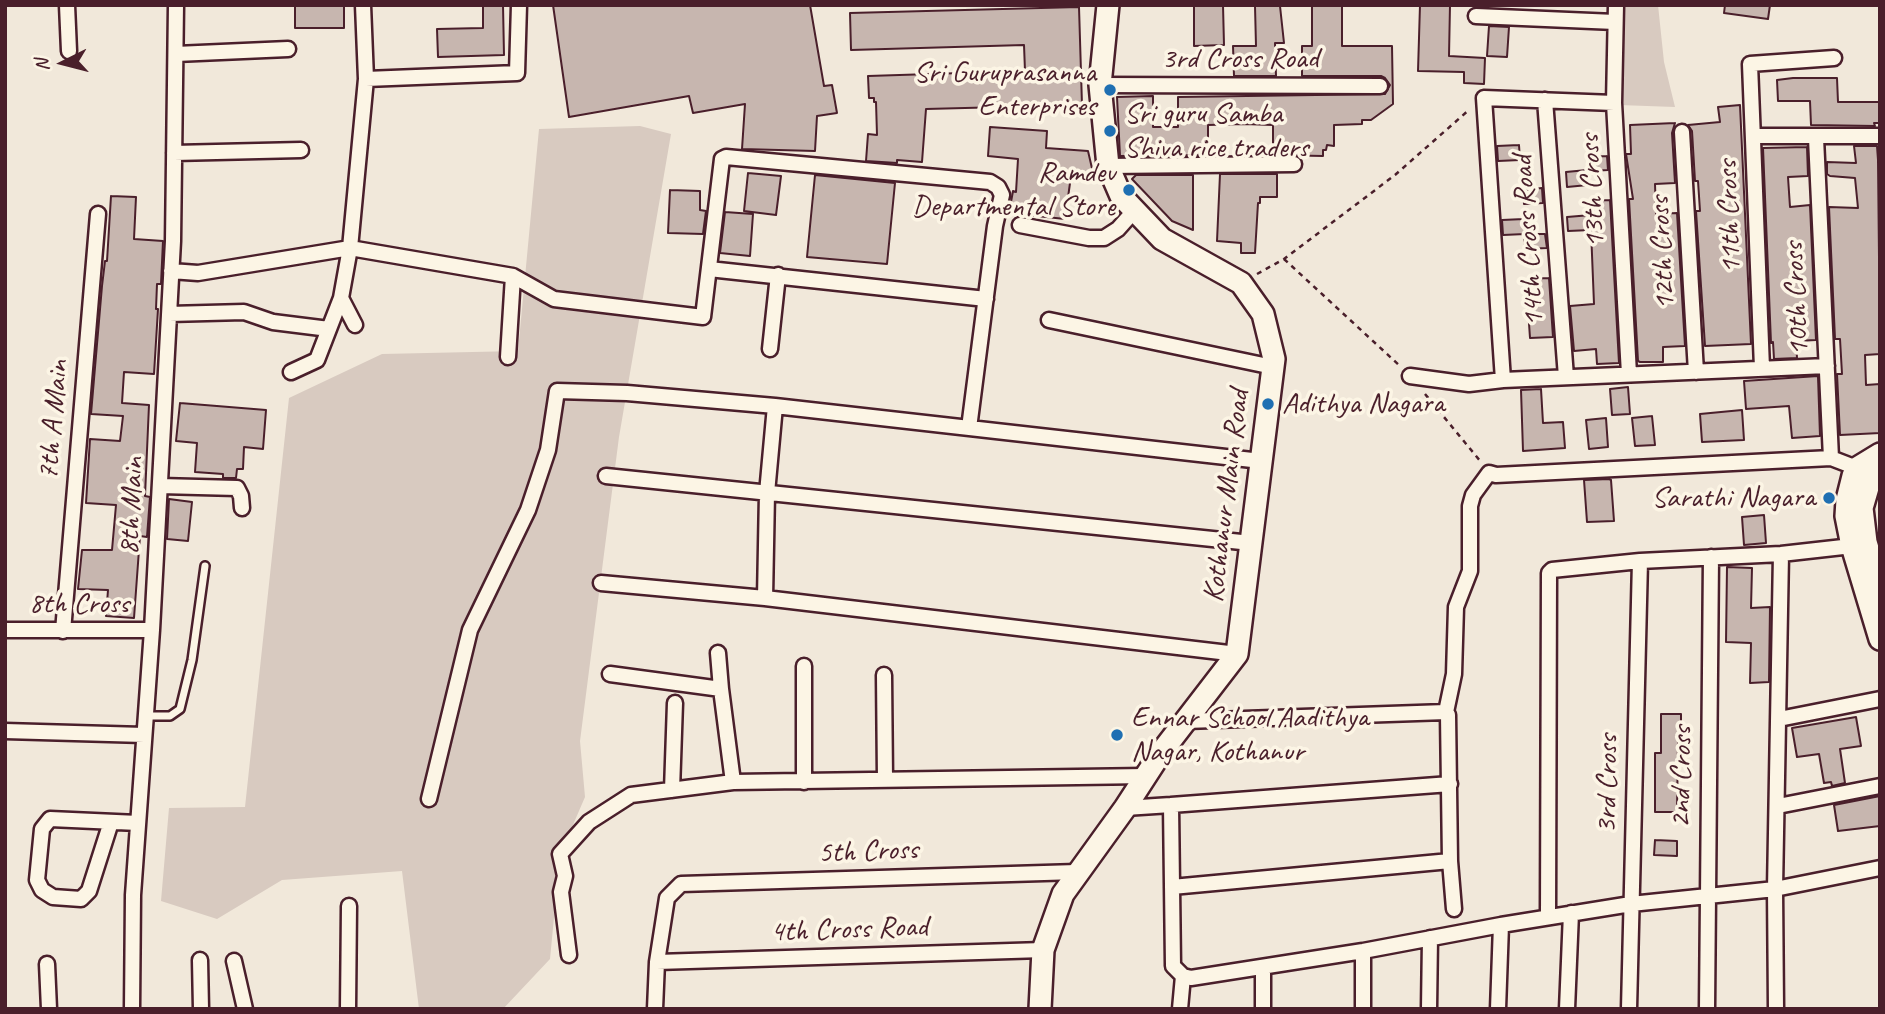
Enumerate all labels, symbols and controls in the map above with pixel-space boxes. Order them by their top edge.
north arrow [28,28,98,98]
street label: 3rd Cross Road [1162,41,1318,77]
place label: Sri Guruprasanna Enterprises [913,55,1096,125]
text: N [30,58,55,72]
marker: Sri Guruprasanna Enterprises [1102,82,1118,98]
place label: Sri guru Samba Shiva rice traders [1124,96,1308,166]
marker: Sri guru Samba Shiva rice traders [1102,123,1118,139]
street label: 13th Cross [1572,133,1614,249]
street label: 14th Cross Road [1505,154,1553,328]
place label: Ramdev Departmental Store [912,155,1115,226]
street label: 11th Cross [1710,159,1750,275]
marker: Ramdev Departmental Store [1121,182,1137,198]
street label: 12th Cross [1642,195,1684,311]
street label: 10th Cross [1776,241,1818,357]
street label: 7th A Main [31,358,77,482]
place label: Adithya Nagara [1282,386,1444,422]
street label: Kothanur Main Road [1196,388,1258,604]
marker: Adithya Nagara [1260,396,1276,412]
street label: 8th Main [111,456,153,556]
place label: Sarathi Nagara [1652,480,1815,516]
marker: Sarathi Nagara [1821,490,1837,506]
street label: 8th Cross [29,586,129,622]
place label: Ennar School Aadithya Nagar, Kothanur [1131,700,1368,770]
street label: 2nd Cross [1663,726,1701,828]
marker: Ennar School Aadithya Nagar, Kothanur [1109,727,1125,743]
street label: 3rd Cross [1589,734,1627,834]
street label: 5th Cross [817,832,919,872]
street label: 4th Cross Road [770,909,928,951]

